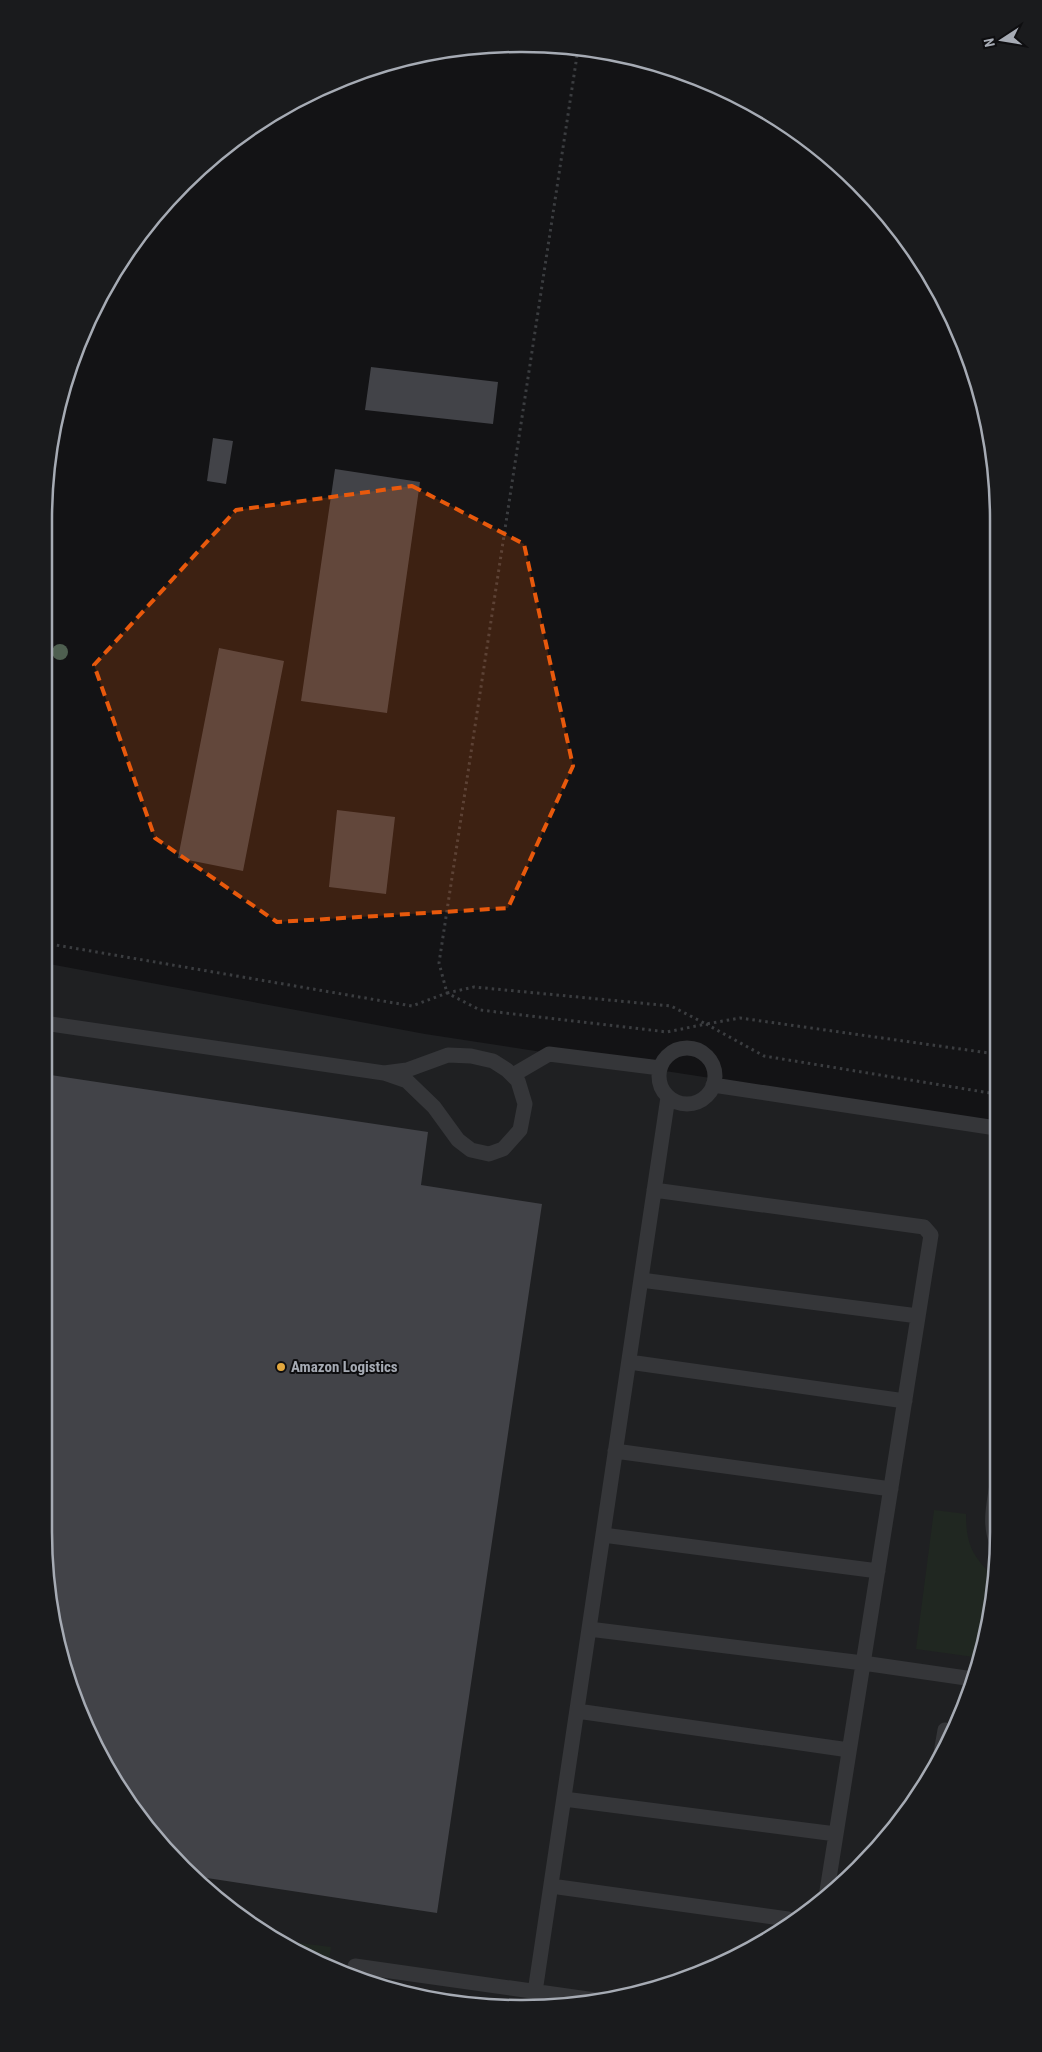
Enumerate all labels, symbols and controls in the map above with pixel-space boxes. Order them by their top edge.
north arrow [977,15,1027,65]
text: N [981,37,998,49]
place label: Amazon Logistics [291,1358,398,1376]
marker: Amazon Logistics [275,1361,287,1373]

